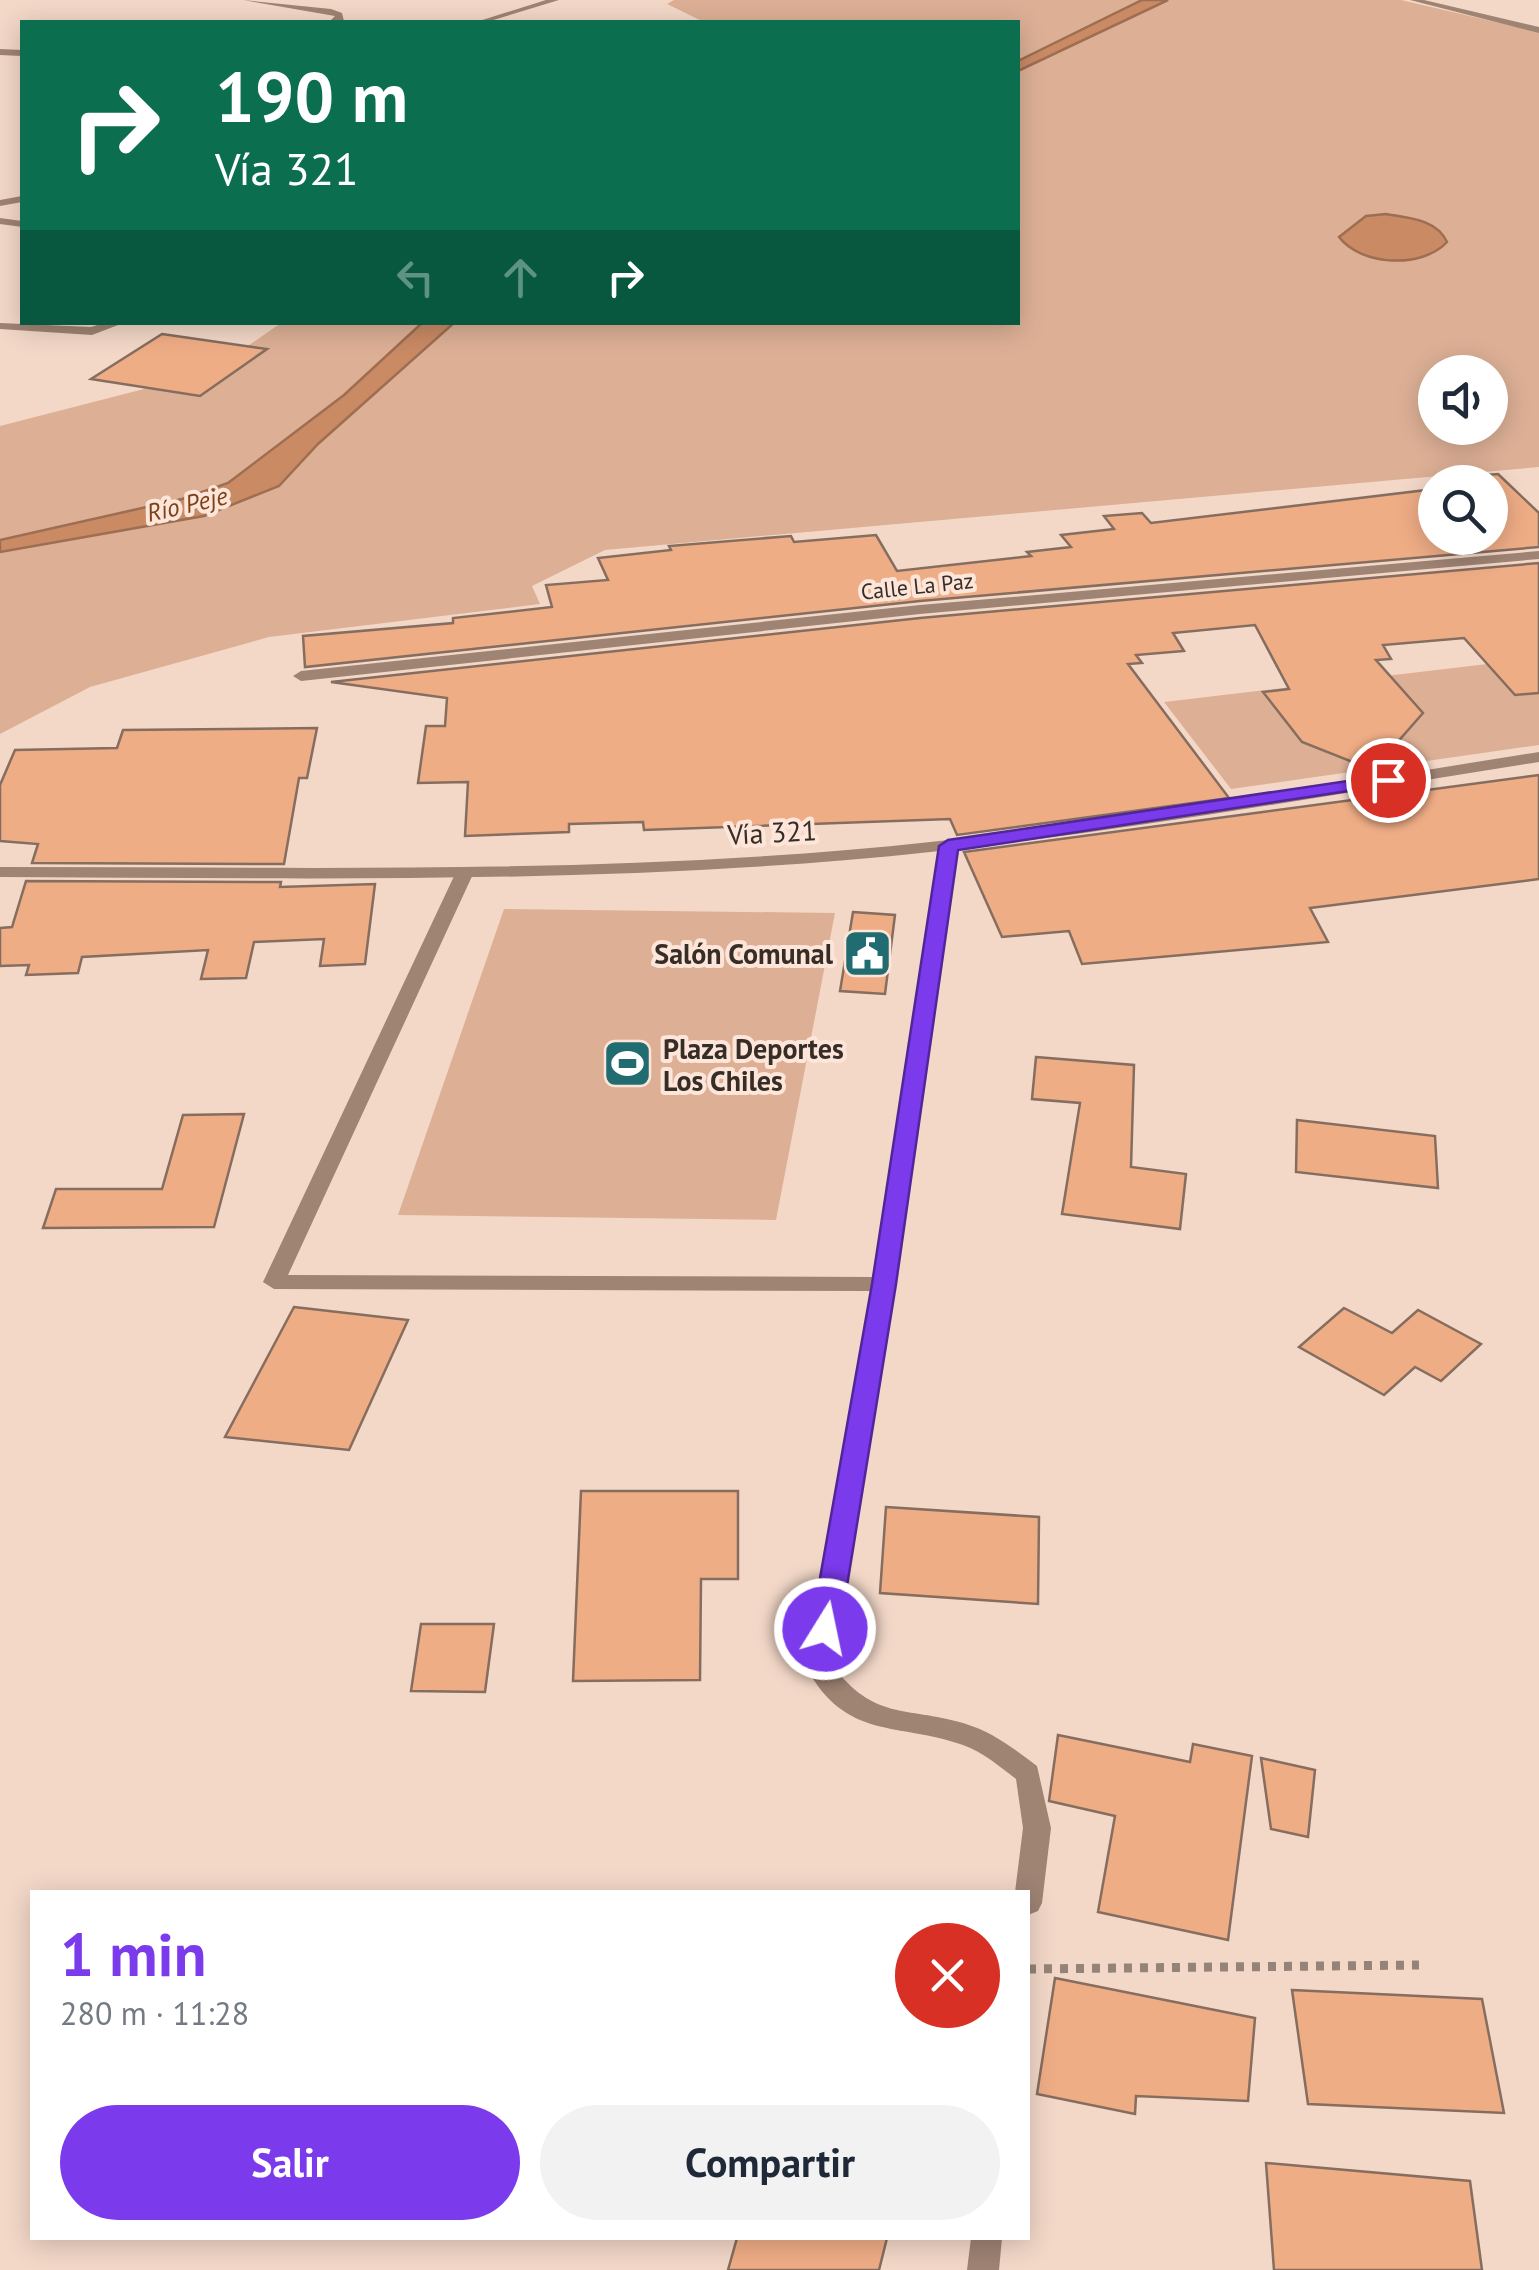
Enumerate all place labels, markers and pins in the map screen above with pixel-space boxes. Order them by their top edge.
pin [1346,738,1431,823]
public building icon: Salón Comunal [842,927,894,979]
place label: Salón Comunal [654,935,834,972]
place label: Plaza Deportes Los Chiles [663,1030,844,1099]
sports icon: Plaza Deportes Los Chiles [602,1038,654,1090]

